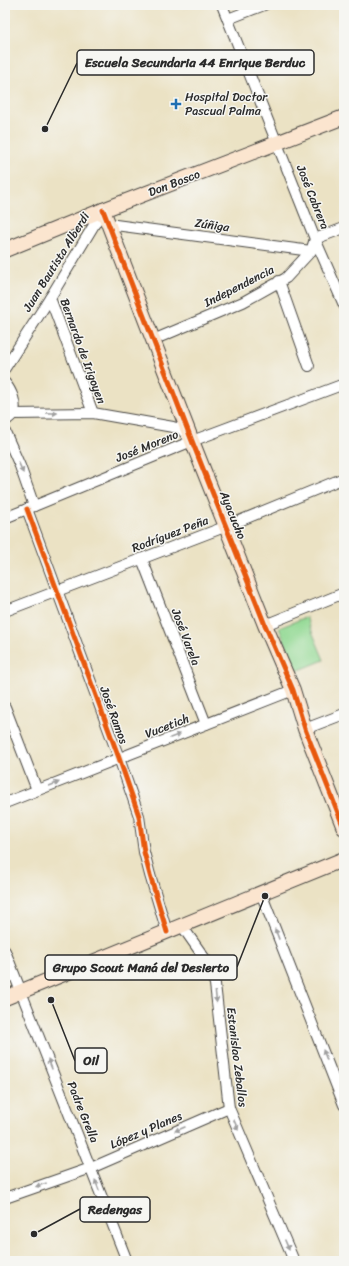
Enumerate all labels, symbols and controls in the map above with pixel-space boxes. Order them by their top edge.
callout: Escuela Secundaria 44 Enrique Berduc [77,50,314,75]
text: Escuela Secundaria 44 Enrique Berduc [85,51,306,74]
place label: Hospital Doctor Pascual Palma [185,86,268,122]
marker: Hospital Doctor Pascual Palma [170,98,182,110]
street label: José Cabrera [290,160,336,233]
street label: Don Bosco [145,163,203,203]
street label: Juan Bautista Alberdi [16,207,96,317]
street label: Zúñiga [193,212,232,238]
street label: Independencia [199,258,279,314]
street label: Bernardo de Irigoyen [54,295,112,407]
one-way arrow [46,410,59,416]
street label: José Moreno [111,423,182,469]
one-way arrow [18,462,24,473]
street label: Ayacucho [213,486,253,543]
street label: Rodríguez Peña [128,509,213,559]
street label: José Varela [165,604,207,669]
street label: José Ramos [93,682,135,747]
street label: Vucetich [142,708,192,744]
one-way arrow [170,733,182,739]
one-way arrow [49,780,61,786]
one-way arrow [274,928,280,940]
callout: Grupo Scout Maná del Desierto [45,955,237,980]
text: Grupo Scout Maná del Desierto [52,956,230,979]
one-way arrow [213,991,220,1003]
street label: Estanislao Zeballos [220,1006,254,1108]
callout: Oil [75,1048,107,1073]
text: Oil [82,1049,100,1072]
one-way arrow [321,1049,327,1061]
one-way arrow [46,1058,52,1070]
street label: Padre Grella [61,1078,105,1146]
street label: López y Planes [106,1105,186,1155]
one-way arrow [233,1120,239,1131]
one-way arrow [174,1126,186,1132]
one-way arrow [94,1179,100,1191]
one-way arrow [34,1183,46,1189]
callout: Redengas [80,1197,150,1222]
text: Redengas [87,1198,143,1221]
one-way arrow [284,1239,290,1250]

